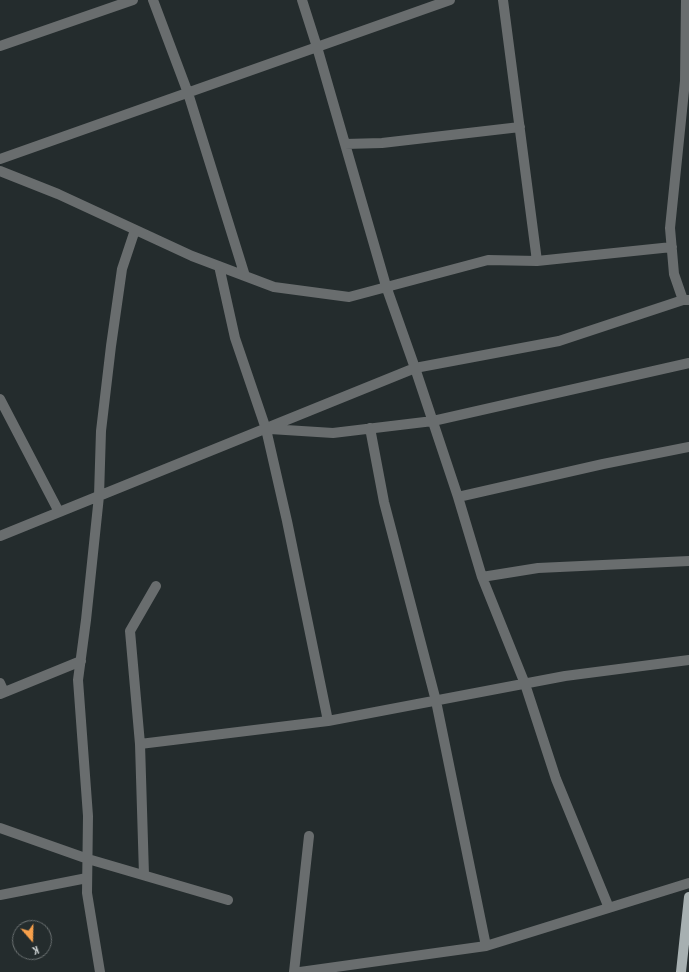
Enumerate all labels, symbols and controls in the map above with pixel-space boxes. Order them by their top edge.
north arrow [12,920,52,960]
text: K [31,943,41,958]

